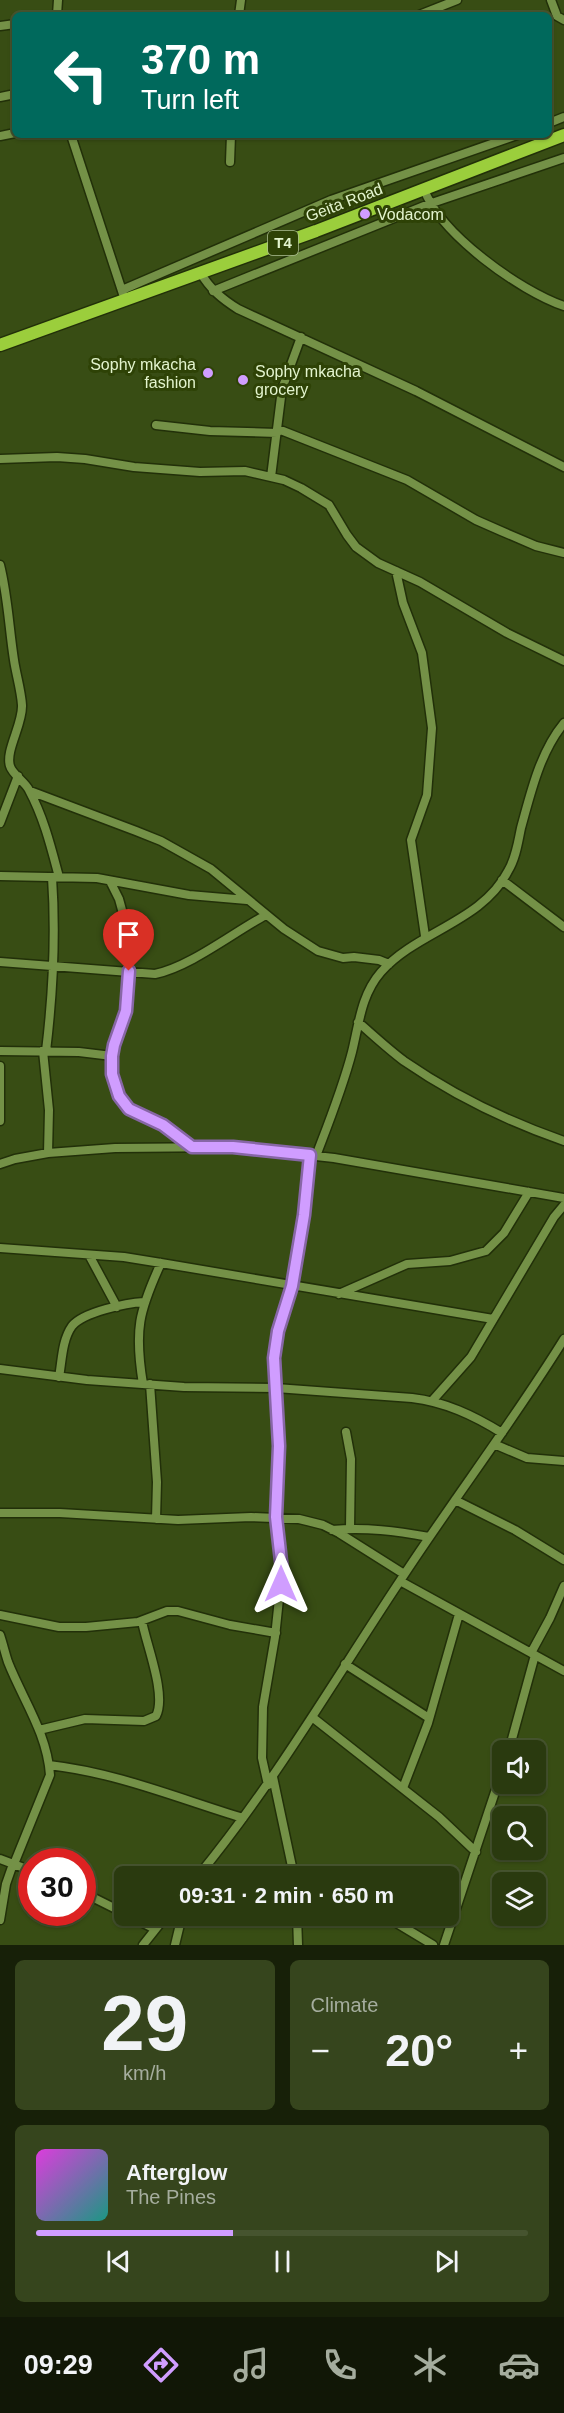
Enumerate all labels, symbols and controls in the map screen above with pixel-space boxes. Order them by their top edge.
icon: left [42,36,120,114]
text: 370 m [141,36,260,83]
text: Turn left [141,85,239,115]
street label: Geita Road [303,180,385,225]
place label: Vodacom [377,206,444,223]
marker: Vodacom [358,207,372,221]
road number: T4 [268,231,298,255]
place label: Sophy mkacha fashion [90,356,196,391]
place label: Sophy mkacha grocery [255,363,361,398]
marker: Sophy mkacha fashion [201,366,215,380]
marker: Sophy mkacha grocery [236,373,250,387]
pin [103,909,154,971]
icon: arrive [112,918,145,951]
position arrow [249,1552,313,1616]
map controls [492,1740,546,1926]
button: sound [492,1740,546,1794]
button: search [492,1806,546,1860]
speed limit sign: 30 [18,1848,96,1926]
button: layers [492,1872,546,1926]
text: 09:31 · 2 min · 650 m [179,1883,394,1908]
text: 29 [101,1979,188,2067]
text: Climate [311,1994,378,2016]
text: 20° [385,2025,453,2076]
text: − [311,2032,330,2069]
text: + [509,2032,528,2069]
text: km/h [123,2062,166,2084]
text: Afterglow [126,2160,227,2185]
text: The Pines [126,2186,216,2208]
icon: previous [102,2245,135,2278]
icon: pause [266,2245,299,2278]
icon: next [430,2245,463,2278]
icon: directions [140,2344,182,2386]
icon: music [230,2344,272,2386]
icon: phone [319,2344,361,2386]
icon: climate [409,2344,451,2386]
icon: car [498,2344,540,2386]
text: 09:29 [24,2350,93,2380]

